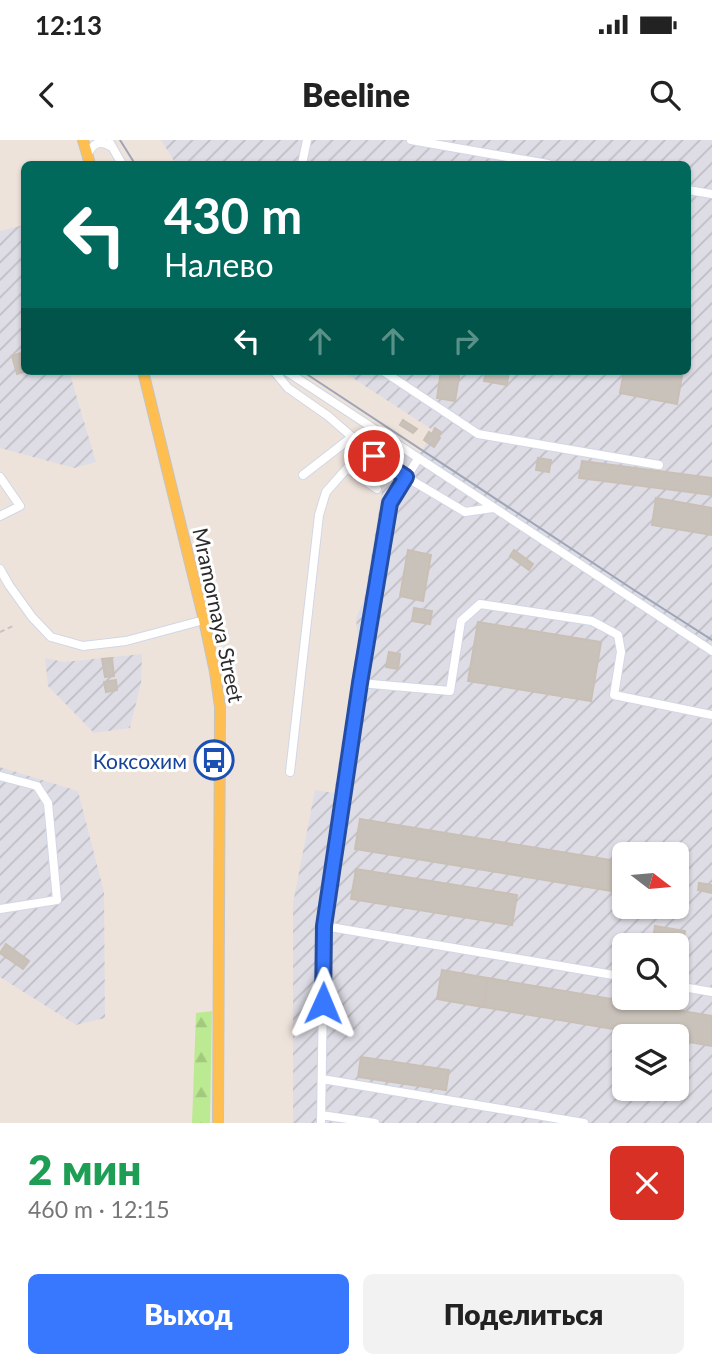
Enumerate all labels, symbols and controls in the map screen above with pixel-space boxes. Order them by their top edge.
text: 12:13 [35,9,102,41]
text: Beeline [302,75,410,114]
icon: back [28,76,66,114]
icon: search [646,76,684,114]
text: 430 m [164,186,302,244]
icon: left [49,189,140,280]
text: Налево [164,245,274,284]
icon: left [228,322,266,360]
icon: ahead [301,322,339,360]
icon: ahead [374,322,412,360]
icon: right [447,322,485,360]
pin [344,426,404,486]
icon: arrive [355,437,393,475]
street label: Mramornaya Street [188,525,250,705]
bus stop icon: Коксохим [193,739,235,781]
place label: Коксохим [93,748,187,773]
north arrow [612,842,690,919]
map controls [612,842,689,1101]
button: search [612,933,689,1010]
position arrow [286,966,360,1040]
button: layers [612,1024,689,1101]
text: 2 мин [28,1144,142,1194]
button: close [610,1146,684,1220]
text: 460 m · 12:15 [28,1195,170,1223]
button: Выход [28,1274,349,1354]
button: Поделиться [363,1274,684,1354]

